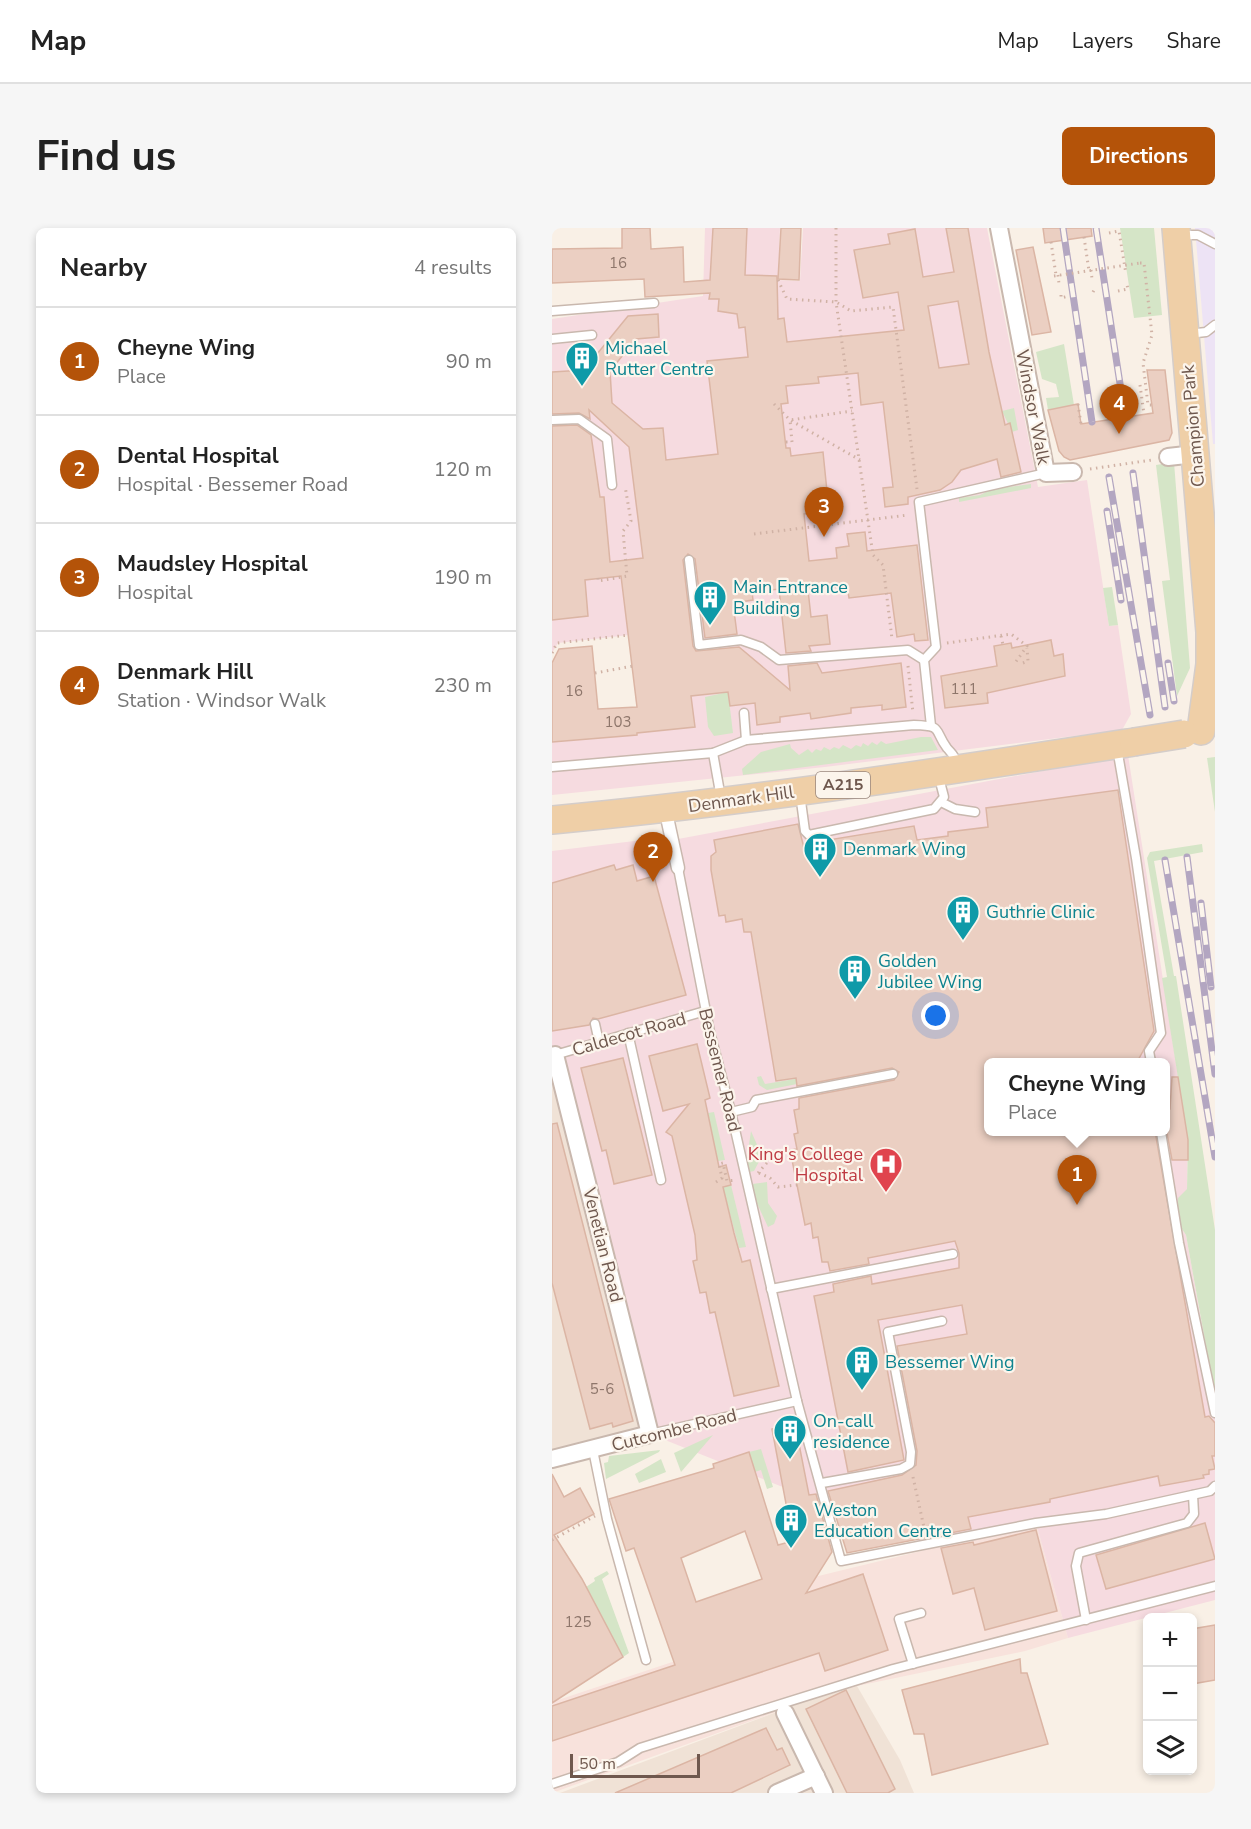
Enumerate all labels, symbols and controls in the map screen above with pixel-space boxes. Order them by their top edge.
text: Map [30,22,86,60]
text: Map [997,27,1039,55]
text: Layers [1072,27,1133,55]
text: Share [1166,27,1221,55]
button: Directions [1062,127,1215,185]
text: Find us [36,128,176,185]
text: Nearby [60,250,147,285]
house number: 16 [609,253,627,273]
text: 4 results [414,254,492,281]
text: Cheyne Wing [117,333,255,363]
place label: Michael Rutter Centre [605,336,714,381]
building icon: Michael Rutter Centre [564,340,600,387]
street label: Windsor Walk [1010,347,1056,468]
text: 1 [74,348,86,375]
text: 90 m [446,348,492,375]
text: Place [117,363,166,390]
street label: Champion Park [1176,363,1210,488]
pin: 4 [1100,384,1138,434]
text: Dental Hospital [117,441,279,471]
text: 2 [74,456,86,483]
text: 120 m [434,456,492,483]
text: Hospital · Bessemer Road [117,471,348,498]
pin: 3 [804,488,844,537]
text: Maudsley Hospital [117,549,308,579]
text: 3 [74,564,86,591]
text: 190 m [434,564,492,591]
place label: Main Entrance Building [733,575,848,620]
text: Hospital [117,579,193,606]
building icon: Main Entrance Building [692,579,728,626]
text: Denmark Hill [117,657,253,687]
text: 4 [74,672,86,699]
text: 230 m [434,672,492,699]
house number: 111 [950,679,978,699]
house number: 16 [565,681,583,701]
text: Station · Windsor Walk [117,687,326,714]
house number: 103 [604,712,632,732]
road number: A215 [816,772,870,798]
street label: Denmark Hill [686,780,796,818]
building icon: Denmark Wing [802,831,838,878]
pin: 2 [634,832,672,882]
place label: Denmark Wing [843,837,966,861]
building icon: Guthrie Clinic [945,894,981,941]
place label: Guthrie Clinic [986,900,1095,924]
place label: Golden Jubilee Wing [877,949,982,994]
building icon: Golden Jubilee Wing [837,953,873,1000]
your location [921,1001,950,1030]
street label: Caldecot Road [569,1006,689,1062]
street label: Bessemer Road [693,1006,747,1134]
popup [984,1058,1170,1136]
text: Cheyne Wing [1008,1069,1146,1099]
text: Place [1008,1099,1057,1126]
place label: King's College Hospital [748,1142,864,1187]
hospital icon: King's College Hospital [868,1146,904,1193]
pin: 1 [1058,1156,1096,1205]
street label: Venetian Road [577,1184,629,1305]
building icon: Bessemer Wing [844,1344,880,1391]
place label: Bessemer Wing [885,1350,1014,1374]
house number: 5-6 [590,1379,614,1399]
street label: Cutcombe Road [609,1403,739,1457]
place label: On-call residence [813,1409,890,1454]
building icon: On-call residence [772,1413,808,1460]
place label: Weston Education Centre [814,1498,952,1543]
building icon: Weston Education Centre [773,1502,809,1549]
house number: 125 [564,1612,592,1632]
map controls [1143,1613,1197,1775]
button: + [1143,1613,1197,1667]
button: − [1143,1667,1197,1721]
button: layers [1143,1721,1197,1775]
scale bar [570,1751,700,1778]
text: 50 m [579,1753,616,1775]

